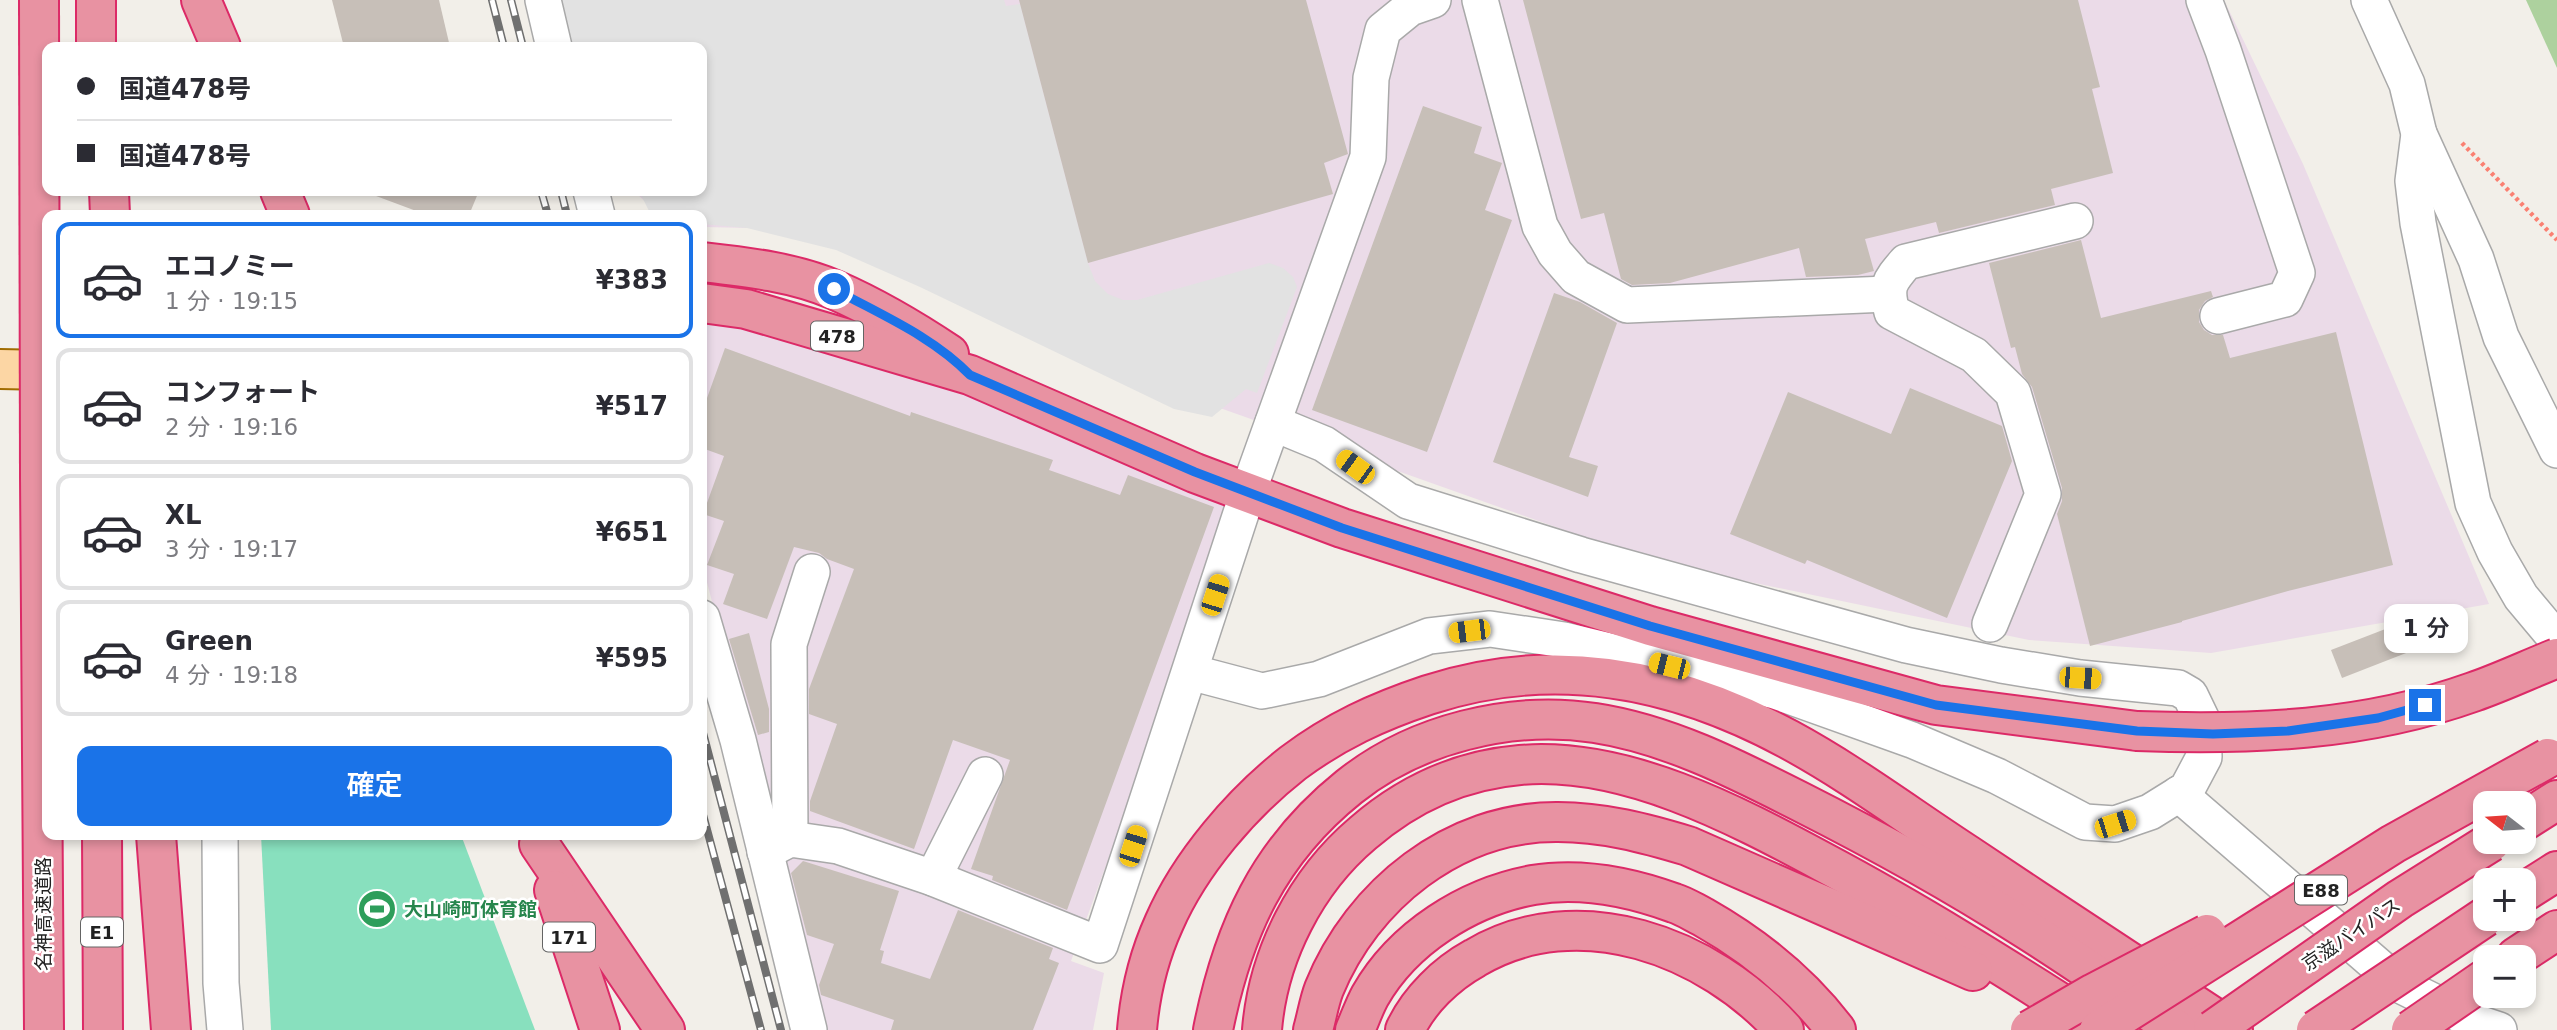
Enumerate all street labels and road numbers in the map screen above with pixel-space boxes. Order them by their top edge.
road number: 478 [811,322,863,350]
street label: 名神高速道路 [32,857,54,971]
road number: E88 [2295,876,2347,904]
street label: 京滋バイパス [2298,893,2404,975]
road number: E1 [81,917,123,946]
road number: 171 [543,922,595,952]

